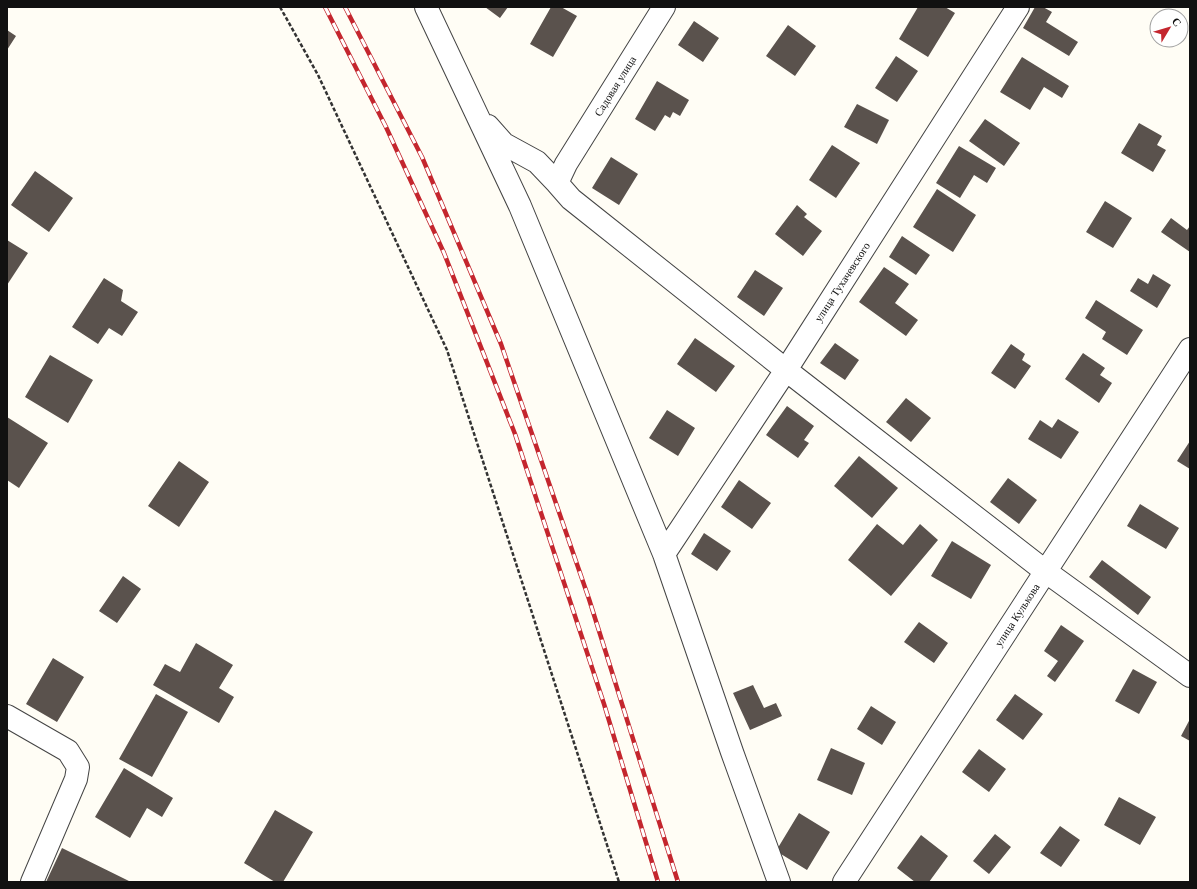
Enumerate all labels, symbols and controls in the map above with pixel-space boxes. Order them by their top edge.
north arrow [1149,8,1189,48]
text: С [1169,14,1185,29]
street label: Садовая улица [591,53,639,119]
street label: улица Тухачевского [811,239,873,324]
street label: улица Кулькова [991,581,1043,649]

